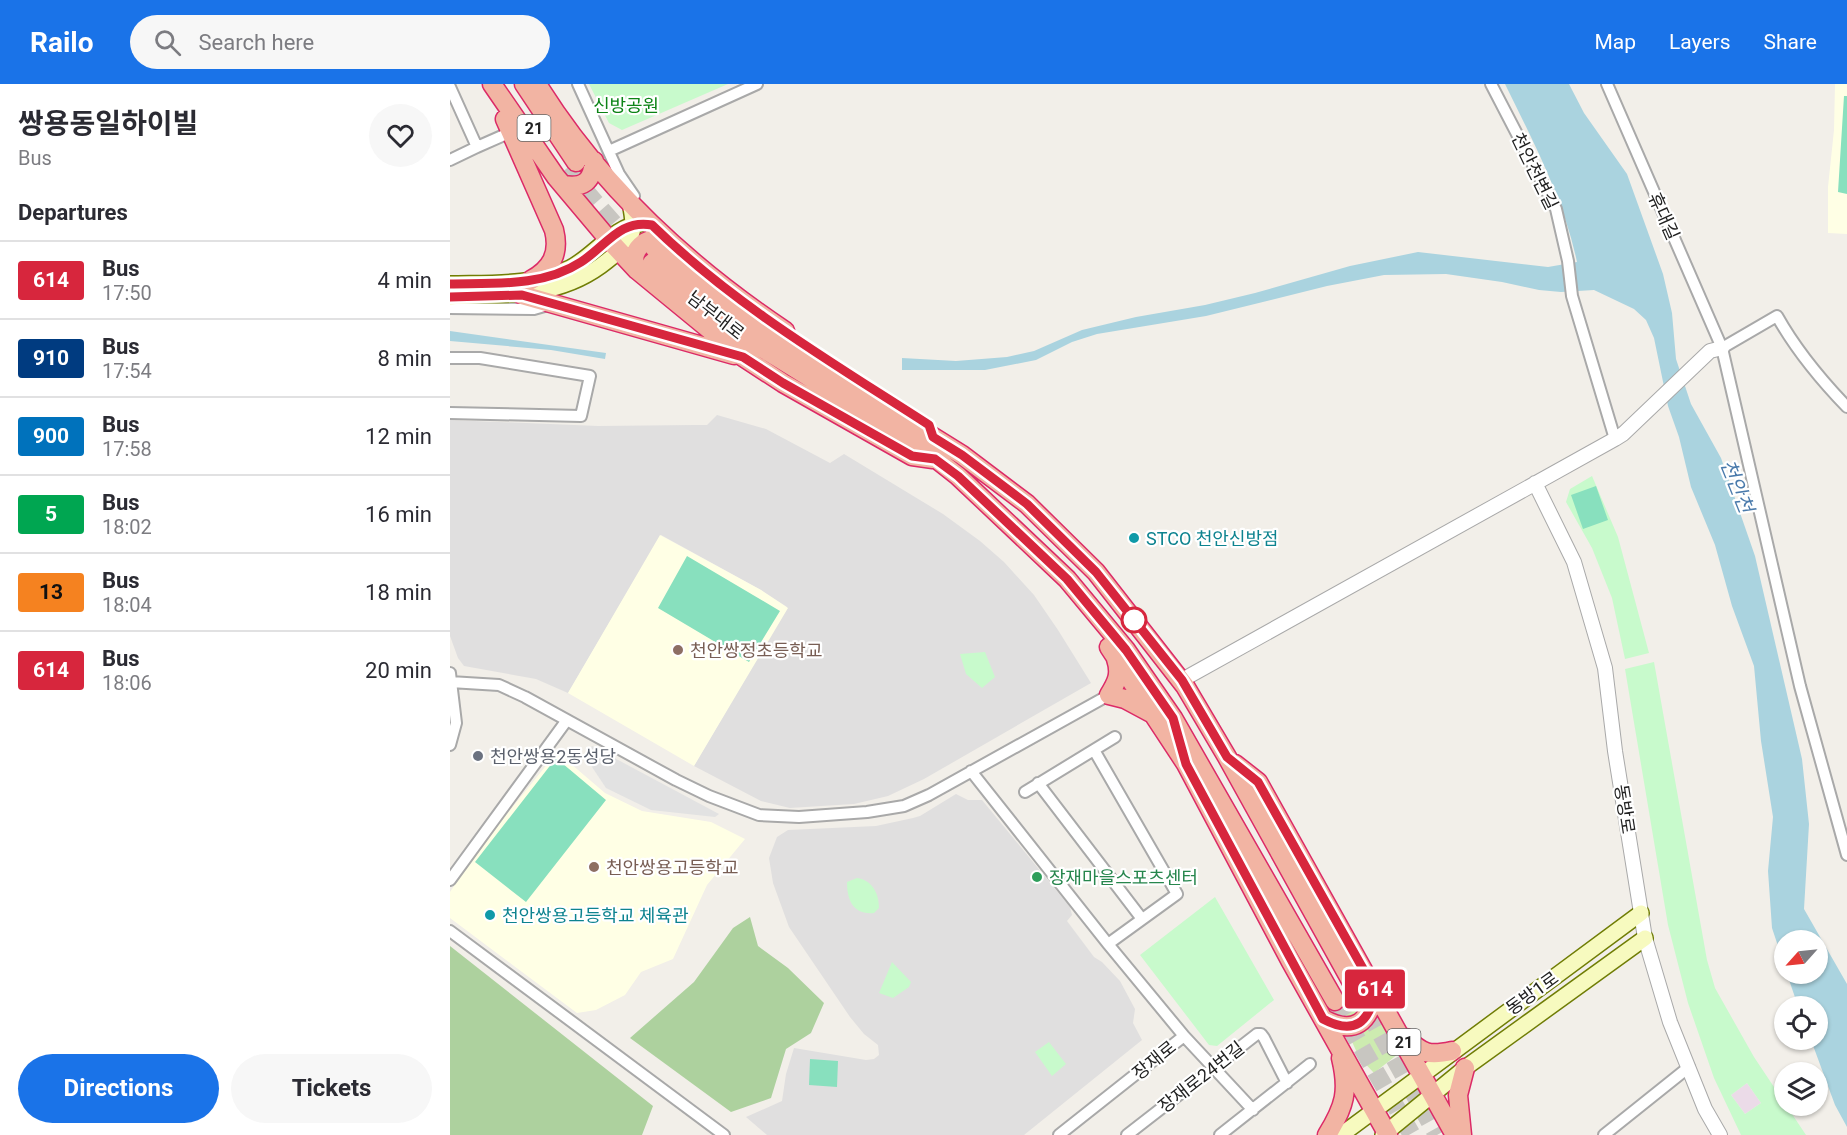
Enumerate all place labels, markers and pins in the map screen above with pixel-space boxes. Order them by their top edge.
place label: STCO 천안신방점 [1146,528,1279,549]
marker: STCO 천안신방점 [1127,531,1141,545]
unlabelled marker [1121,607,1147,633]
place label: 천안쌍정초등학교 [690,640,822,661]
marker: 천안쌍정초등학교 [671,643,685,657]
place label: 천안쌍용2동성당 [490,746,616,767]
marker: 천안쌍용2동성당 [471,749,485,763]
place label: 천안쌍용고등학교 [606,857,738,878]
marker: 천안쌍용고등학교 [587,860,601,874]
place label: 장재마을스포츠센터 [1049,867,1198,888]
marker: 장재마을스포츠센터 [1030,870,1044,884]
place label: 천안쌍용고등학교 체육관 [502,905,689,926]
marker: 천안쌍용고등학교 체육관 [483,908,497,922]

